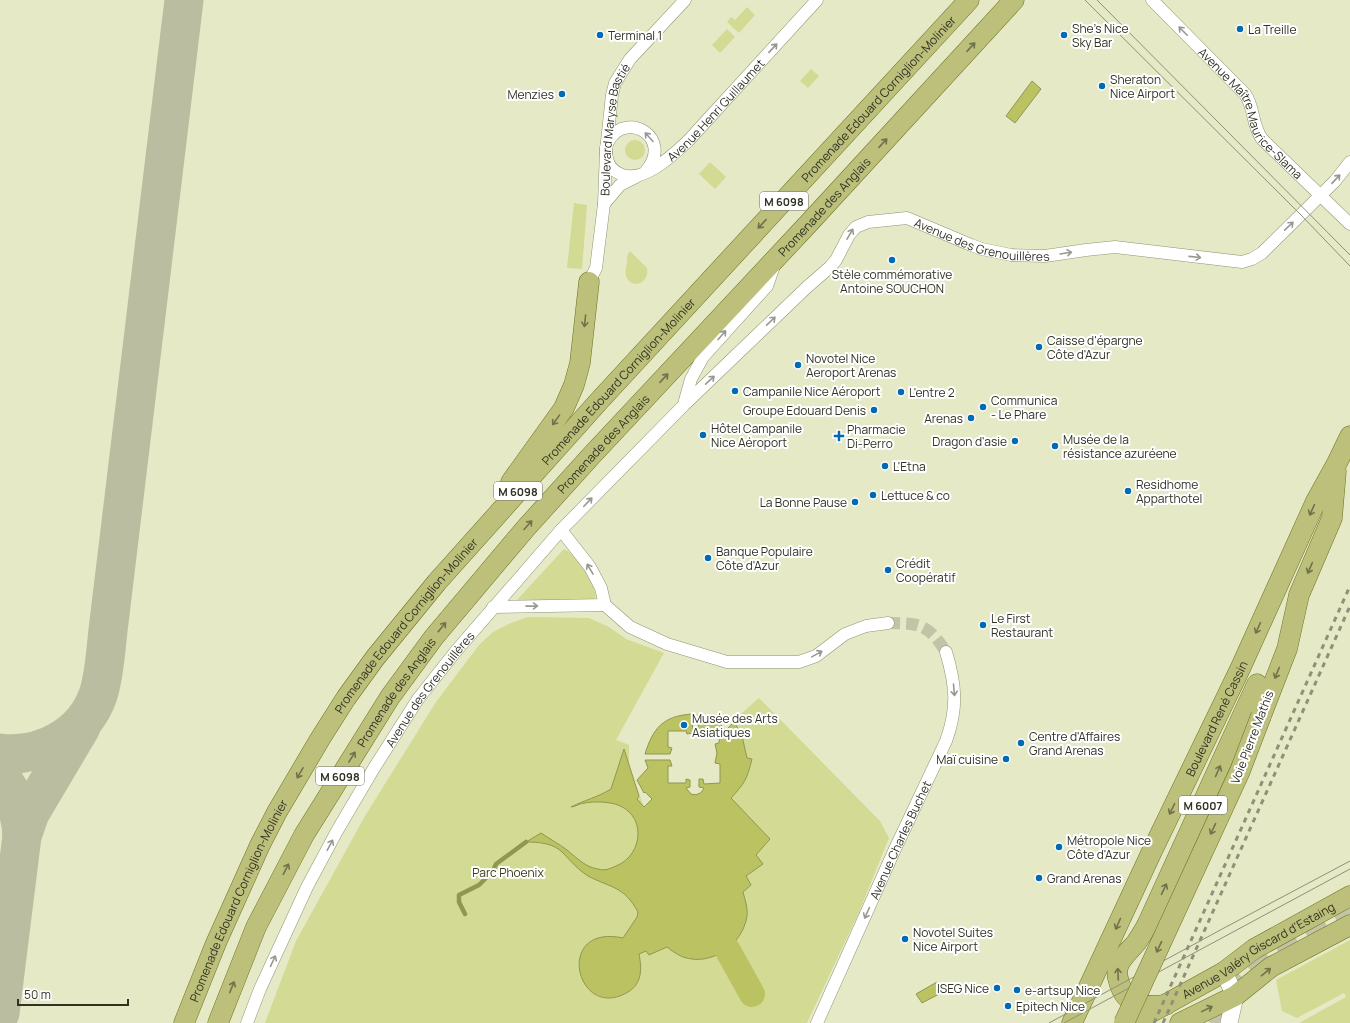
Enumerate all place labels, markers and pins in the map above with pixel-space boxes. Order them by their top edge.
place label: She's Nice Sky Bar [1072,20,1128,51]
place label: La Treille [1248,21,1296,38]
marker: La Treille [1235,24,1245,34]
place label: Terminal 1 [608,27,662,44]
marker: Terminal 1 [595,30,605,40]
marker: She's Nice Sky Bar [1059,30,1069,40]
place label: Sheraton Nice Airport [1110,71,1175,102]
marker: Sheraton Nice Airport [1097,81,1107,91]
place label: Menzies [507,86,554,103]
marker: Menzies [557,89,567,99]
marker: Stèle commémorative Antoine SOUCHON [887,255,897,265]
place label: Stèle commémorative Antoine SOUCHON [832,266,952,297]
place label: Caisse d'épargne Côte d'Azur [1047,332,1143,363]
marker: Caisse d'épargne Côte d'Azur [1034,342,1044,352]
place label: Novotel Nice Aeroport Arenas [806,350,896,381]
marker: Novotel Nice Aeroport Arenas [793,360,803,370]
place label: Campanile Nice Aéroport [743,383,881,400]
place label: L'entre 2 [909,384,955,401]
marker: Campanile Nice Aéroport [730,386,740,396]
marker: L'entre 2 [896,387,906,397]
place label: Communica - Le Phare [991,392,1057,423]
place label: Groupe Edouard Denis [743,402,866,419]
marker: Communica - Le Phare [978,402,988,412]
marker: Groupe Edouard Denis [869,405,879,415]
place label: Arenas [924,410,963,427]
marker: Arenas [966,413,976,423]
place label: Hôtel Campanile Nice Aéroport [711,420,802,451]
place label: Pharmacie Di-Perro [847,421,906,452]
marker: Hôtel Campanile Nice Aéroport [698,430,708,440]
marker: Pharmacie Di-Perro [834,431,844,441]
place label: Musée de la résistance azuréene [1063,431,1177,462]
place label: Dragon d'asie [932,433,1007,450]
marker: Dragon d'asie [1010,436,1020,446]
marker: Musée de la résistance azuréene [1050,441,1060,451]
place label: L'Etna [893,458,926,475]
marker: L'Etna [880,461,890,471]
place label: Residhome Apparthotel [1136,476,1202,507]
marker: Residhome Apparthotel [1123,486,1133,496]
place label: Lettuce & co [881,487,950,504]
marker: Lettuce & co [868,490,878,500]
place label: La Bonne Pause [760,494,847,511]
marker: La Bonne Pause [850,497,860,507]
place label: Banque Populaire Côte d'Azur [716,543,813,574]
marker: Banque Populaire Côte d'Azur [703,553,713,563]
place label: Crédit Coopératif [896,555,956,586]
marker: Crédit Coopératif [883,565,893,575]
place label: Le First Restaurant [991,610,1053,641]
marker: Le First Restaurant [978,620,988,630]
place label: Musée des Arts Asiatiques [692,710,778,741]
marker: Musée des Arts Asiatiques [679,720,689,730]
place label: Centre d'Affaires Grand Arenas [1029,728,1120,759]
marker: Centre d'Affaires Grand Arenas [1016,738,1026,748]
place label: Maï cuisine [936,751,998,768]
marker: Maï cuisine [1001,754,1011,764]
place label: Métropole Nice Côte d'Azur [1067,832,1151,863]
marker: Métropole Nice Côte d'Azur [1054,842,1064,852]
place label: Grand Arenas [1047,870,1122,887]
marker: Grand Arenas [1034,873,1044,883]
place label: Novotel Suites Nice Airport [913,924,993,955]
marker: Novotel Suites Nice Airport [900,934,910,944]
place label: ISEG Nice [937,980,989,997]
place label: e-artsup Nice [1025,982,1100,999]
marker: ISEG Nice [992,983,1002,993]
marker: e-artsup Nice [1012,985,1022,995]
place label: Epitech Nice [1016,998,1085,1015]
marker: Epitech Nice [1003,1001,1013,1011]

